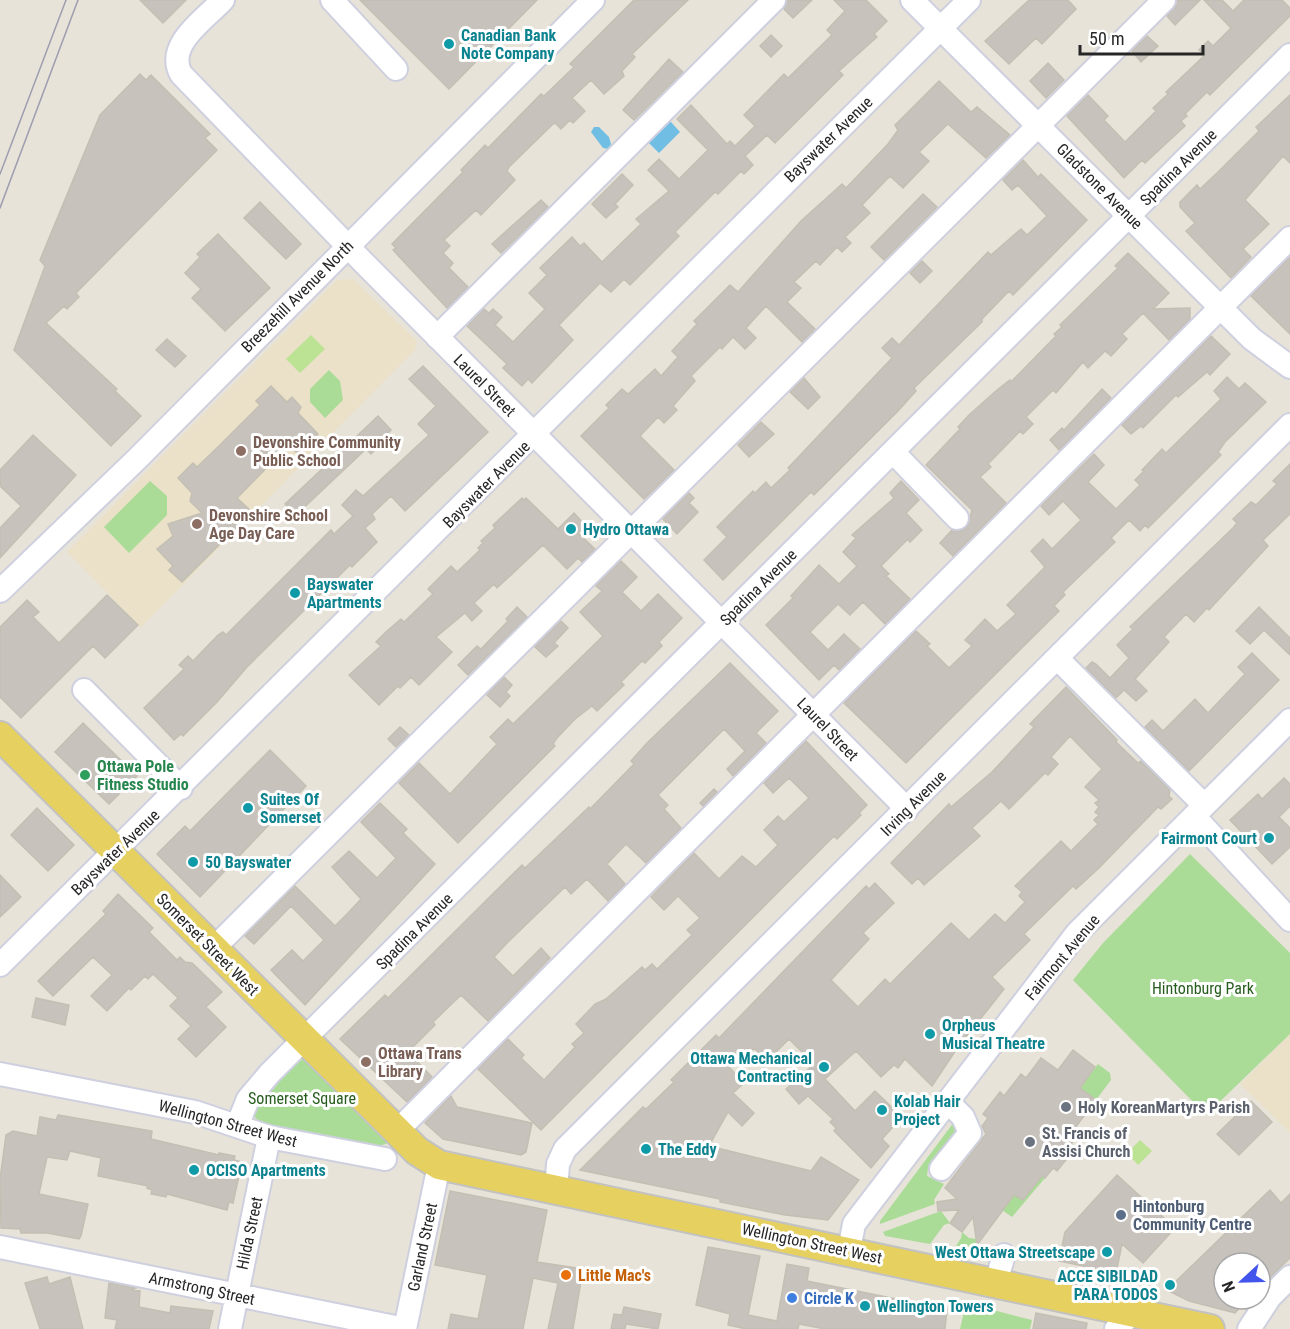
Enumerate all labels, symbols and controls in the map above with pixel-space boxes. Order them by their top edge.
scale bar [1080,18,1203,56]
place label: Canadian Bank Note Company [461,26,557,63]
text: 50 m [1089,28,1124,49]
marker: Canadian Bank Note Company [442,37,456,51]
street label: Bayswater Avenue [780,93,876,186]
street label: Spadina Avenue [1136,125,1221,210]
street label: Gladstone Avenue [1053,139,1147,233]
street label: Breezehill Avenue North [237,236,357,356]
street label: Laurel Street [450,350,520,421]
place label: Devonshire Community Public School [253,433,401,470]
street label: Bayswater Avenue [439,437,534,532]
marker: Devonshire Community Public School [234,444,248,458]
place label: Devonshire School Age Day Care [209,506,328,543]
marker: Devonshire School Age Day Care [190,517,204,531]
place label: Hydro Ottawa [583,520,670,539]
marker: Hydro Ottawa [564,522,578,536]
street label: Spadina Avenue [716,545,801,630]
place label: Bayswater Apartments [307,575,382,612]
marker: Bayswater Apartments [288,586,302,600]
street label: Laurel Street [793,694,862,765]
place label: Ottawa Pole Fitness Studio [97,757,189,794]
street label: Irving Avenue [877,767,950,840]
marker: Ottawa Pole Fitness Studio [78,768,92,782]
place label: Suites Of Somerset [260,790,321,827]
marker: Suites Of Somerset [241,801,255,815]
street label: Bayswater Avenue [67,806,163,899]
place label: Fairmont Court [1161,829,1257,848]
marker: Fairmont Court [1262,831,1276,845]
place label: 50 Bayswater [205,853,291,872]
marker: 50 Bayswater [186,855,200,869]
street label: Somerset Street West [153,889,263,1000]
street label: Spadina Avenue [372,889,457,974]
street label: Fairmont Avenue [1021,911,1104,1004]
park label: Hintonburg Park [1152,979,1255,998]
place label: Orpheus Musical Theatre [942,1016,1045,1053]
marker: Orpheus Musical Theatre [923,1027,937,1041]
place label: Ottawa Trans Library [378,1044,462,1081]
place label: Ottawa Mechanical Contracting [690,1049,812,1086]
marker: Ottawa Trans Library [359,1055,373,1069]
marker: Ottawa Mechanical Contracting [817,1060,831,1074]
park label: Somerset Square [248,1089,356,1108]
place label: Kolab Hair Project [894,1092,960,1129]
street label: Wellington Street West [156,1096,300,1151]
place label: Holy KoreanMartyrs Parish [1078,1098,1250,1117]
marker: Holy KoreanMartyrs Parish [1059,1100,1073,1114]
marker: Kolab Hair Project [875,1103,889,1117]
place label: St. Francis of Assisi Church [1042,1124,1130,1161]
marker: St. Francis of Assisi Church [1023,1135,1037,1149]
place label: The Eddy [658,1140,717,1159]
marker: The Eddy [639,1142,653,1156]
place label: OCISO Apartments [206,1161,326,1180]
marker: OCISO Apartments [187,1163,201,1177]
street label: Hilda Street [233,1195,267,1271]
place label: Hintonburg Community Centre [1133,1197,1252,1234]
street label: Garland Street [404,1201,441,1293]
marker: Hintonburg Community Centre [1114,1208,1128,1222]
street label: Wellington Street West [740,1219,884,1268]
place label: West Ottawa Streetscape [935,1243,1095,1262]
marker: West Ottawa Streetscape [1100,1245,1114,1259]
north arrow [1212,1251,1272,1311]
place label: Little Mac's [578,1266,651,1285]
place label: ACCE SIBILDAD PARA TODOS [1057,1267,1158,1304]
street label: Armstrong Street [147,1268,257,1309]
marker: Little Mac's [559,1268,573,1282]
marker: ACCE SIBILDAD PARA TODOS [1163,1278,1177,1292]
text: N [1218,1278,1239,1295]
place label: Circle K [804,1289,854,1308]
marker: Circle K [785,1291,799,1305]
place label: Wellington Towers [877,1297,994,1316]
marker: Wellington Towers [858,1299,872,1313]

